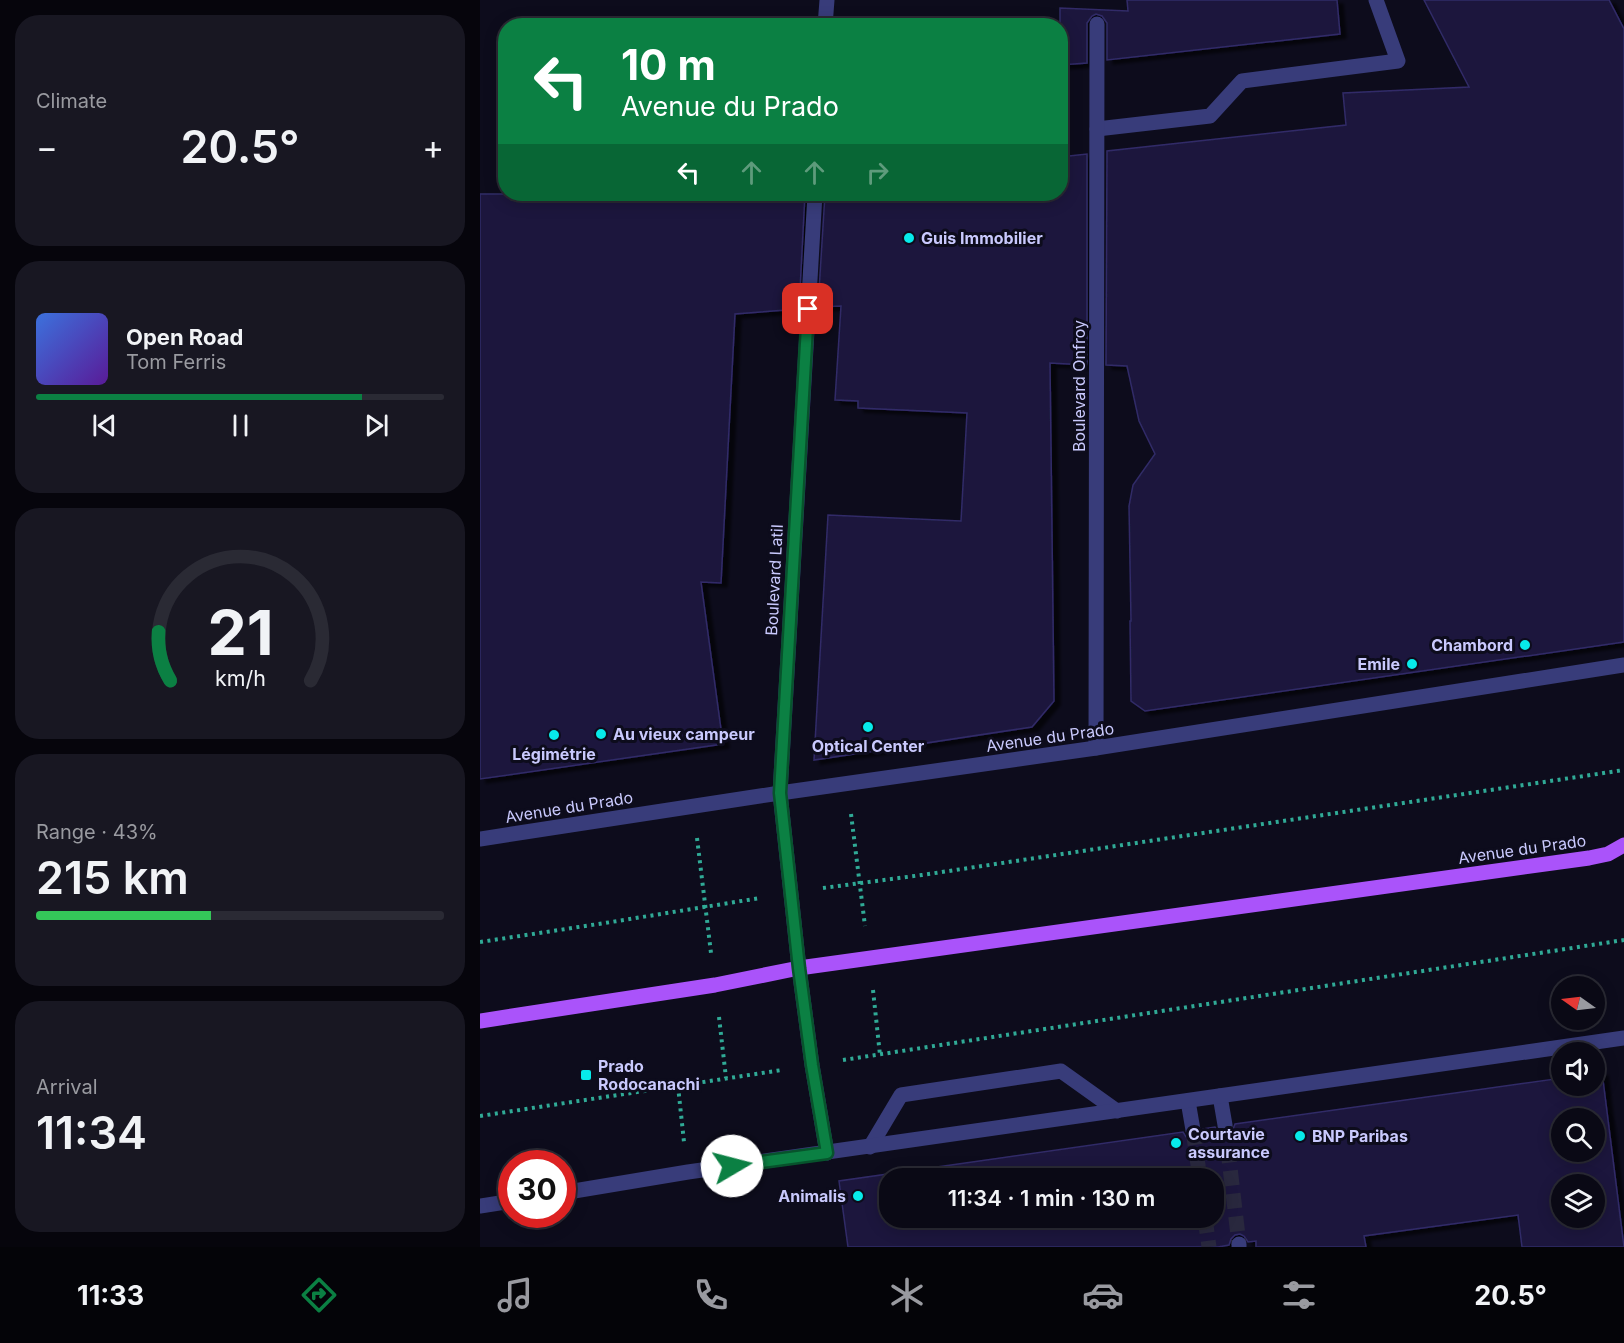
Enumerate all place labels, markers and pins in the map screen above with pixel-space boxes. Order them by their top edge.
place label: Guis Immobilier [921,228,1043,248]
marker: Guis Immobilier [902,231,916,245]
pin [782,283,833,334]
place label: Chambord [1431,635,1513,655]
marker: Chambord [1518,638,1532,652]
place label: Emile [1357,654,1400,674]
marker: Emile [1405,657,1419,671]
marker: Optical Center [861,720,875,734]
place label: Au vieux campeur [613,724,755,744]
marker: Au vieux campeur [594,727,608,741]
marker: Légimétrie [547,728,561,742]
place label: Optical Center [812,736,925,756]
place label: Légimétrie [512,744,596,764]
place label: Prado Rodocanachi [598,1056,700,1094]
marker: Prado Rodocanachi [579,1068,593,1082]
place label: Courtavie assurance [1188,1124,1270,1162]
place label: BNP Paribas [1312,1126,1408,1146]
marker: BNP Paribas [1293,1129,1307,1143]
marker: Courtavie assurance [1169,1136,1183,1150]
place label: Animalis [778,1186,846,1206]
marker: Animalis [851,1189,865,1203]

